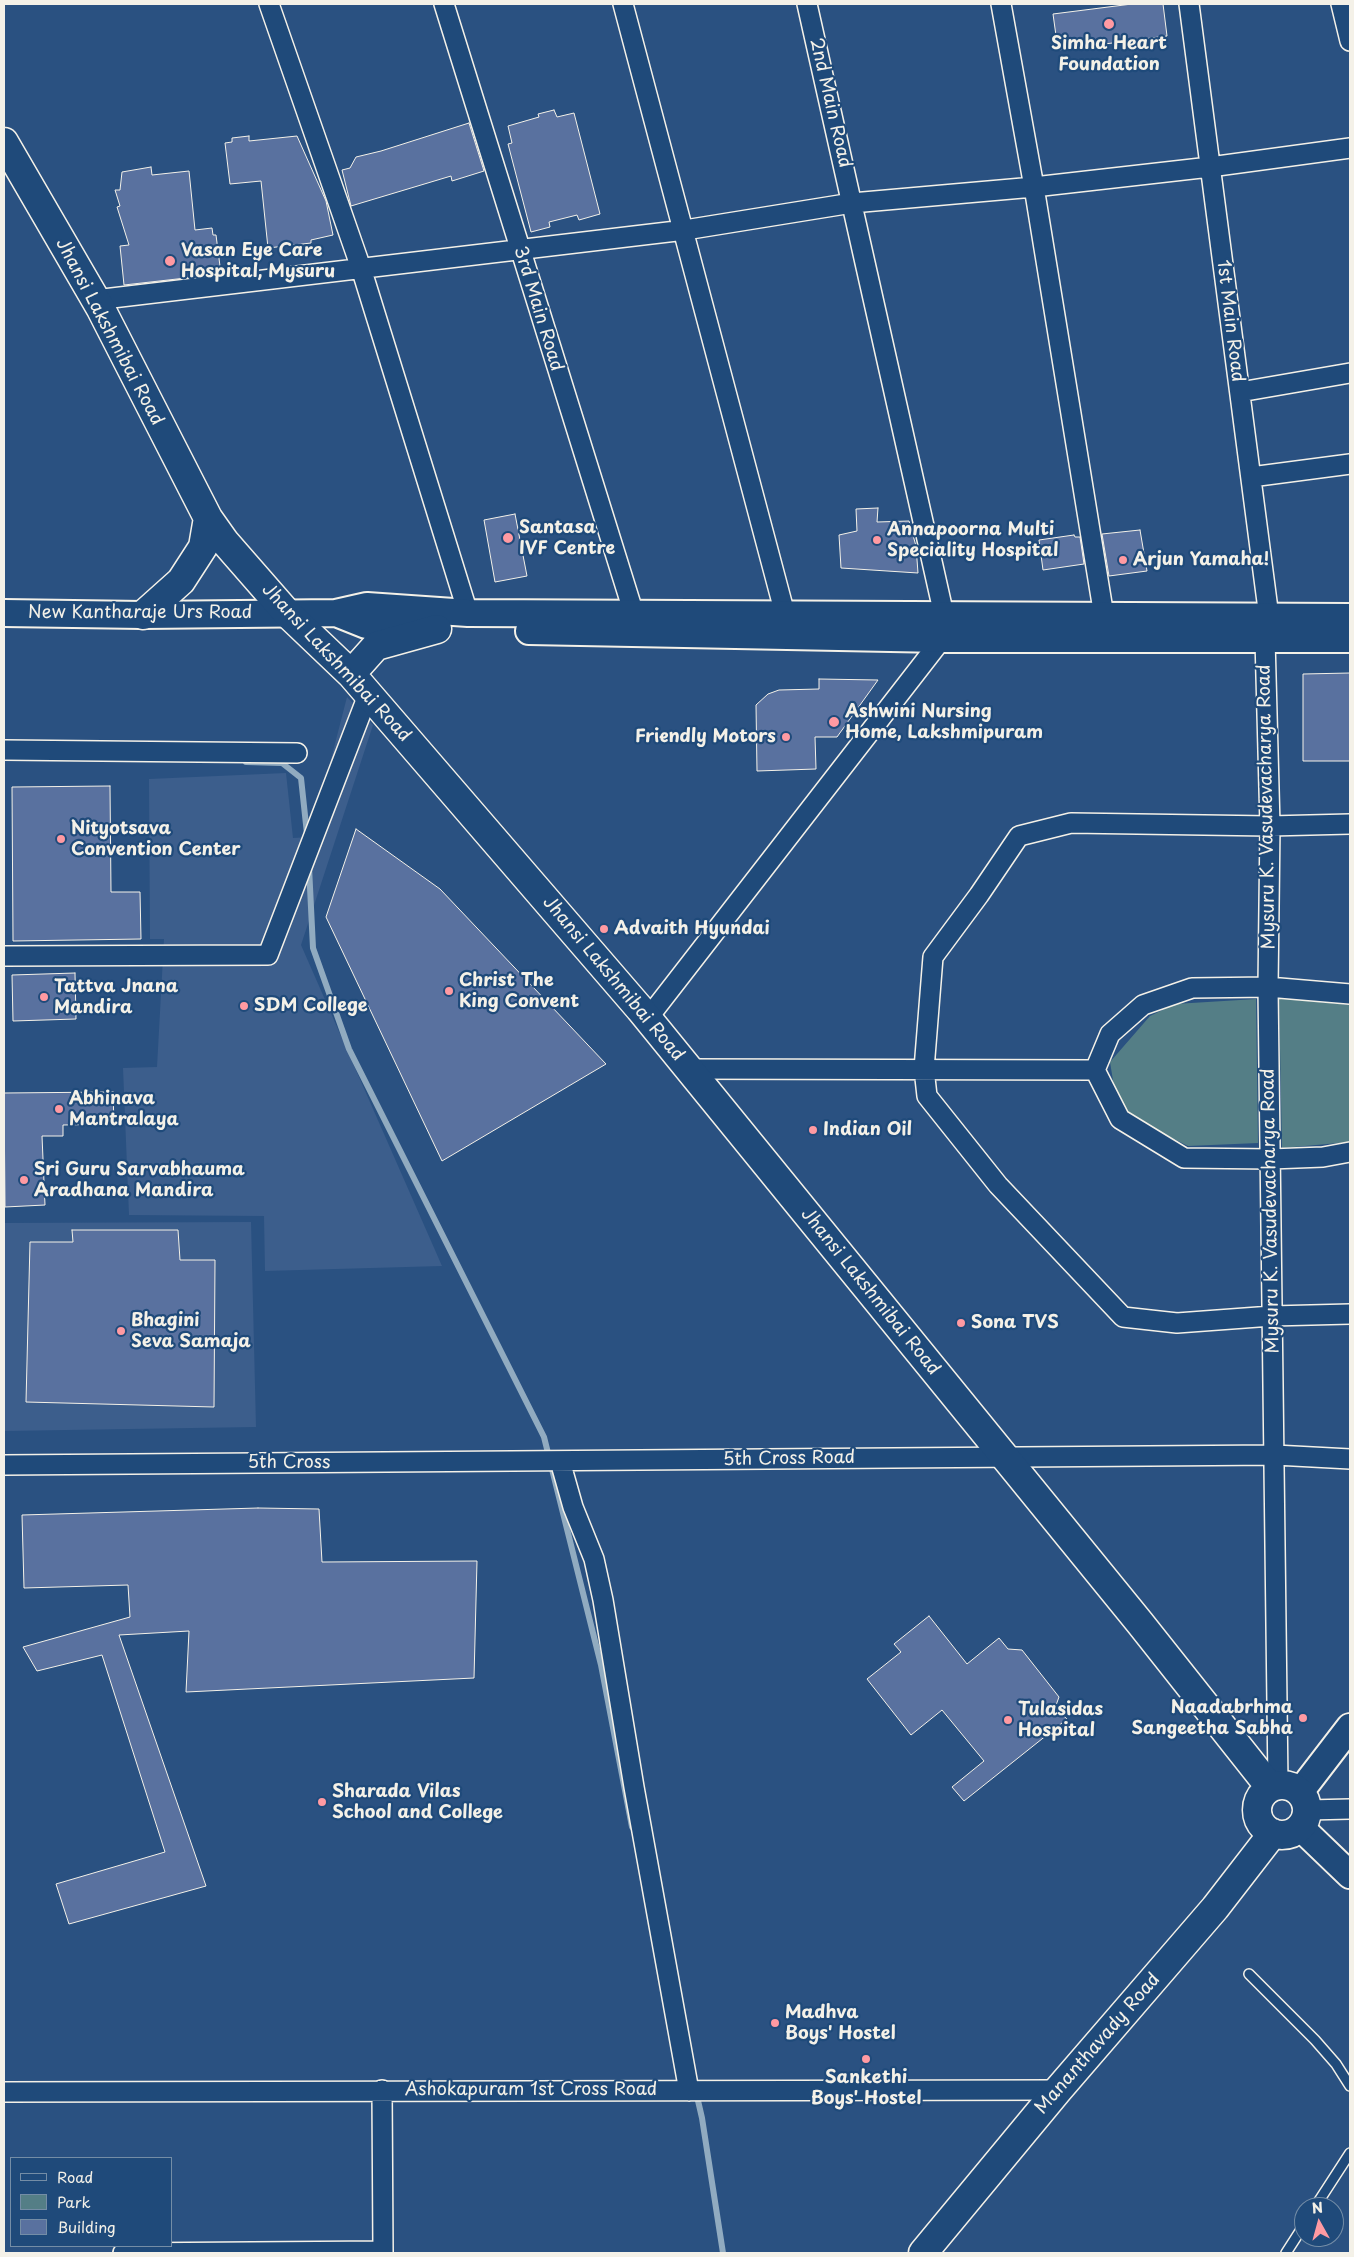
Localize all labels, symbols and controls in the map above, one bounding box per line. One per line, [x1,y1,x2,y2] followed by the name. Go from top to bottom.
[1102,17,1116,31] marker: Simha Heart Foundation
[1051,33,1167,76] place label: Simha Heart Foundation
[805,36,855,170] street label: 2nd Main Road
[51,235,167,429] street label: Jhansi Lakshmibai Road
[181,240,335,282] place label: Vasan Eye Care Hospital, Mysuru
[509,244,567,374] street label: 3rd Main Road
[163,254,177,268] marker: Vasan Eye Care Hospital, Mysuru
[1212,259,1248,383] street label: 1st Main Road
[519,517,615,560] place label: Santasa IVF Centre
[887,519,1058,562] place label: Annapoorna Multi Speciality Hospital
[501,531,515,545] marker: Santasa IVF Centre
[871,534,883,546] marker: Annapoorna Multi Speciality Hospital
[1133,549,1269,571] place label: Arjun Yamaha!
[1117,554,1129,566] marker: Arjun Yamaha!
[257,579,415,747] street label: Jhansi Lakshmibai Road
[28,602,252,624] street label: New Kantharaje Urs Road
[1254,664,1280,950] street label: Mysuru K. Vasudevacharya Road
[845,701,1043,744] place label: Ashwini Nursing Home, Lakshmipuram
[827,715,841,729] marker: Ashwini Nursing Home, Lakshmipuram
[635,726,776,748] place label: Friendly Motors
[780,731,792,743] marker: Friendly Motors
[71,818,241,861] place label: Nityotsava Convention Center
[55,833,67,845] marker: Nityotsava Convention Center
[538,892,688,1066] street label: Jhansi Lakshmibai Road
[614,918,770,940] place label: Advaith Hyundai
[598,923,610,935] marker: Advaith Hyundai
[459,970,579,1012] place label: Christ The King Convent
[54,976,178,1019] place label: Tattva Jnana Mandira
[443,985,455,997] marker: Christ The King Convent
[38,991,50,1003] marker: Tattva Jnana Mandira
[254,995,368,1017] place label: SDM College
[238,1000,250,1012] marker: SDM College
[1258,1068,1284,1354] street label: Mysuru K. Vasudevacharya Road
[69,1088,179,1130] place label: Abhinava Mantralaya
[53,1103,65,1115] marker: Abhinava Mantralaya
[823,1119,912,1141] place label: Indian Oil
[807,1124,819,1136] marker: Indian Oil
[34,1159,245,1202] place label: Sri Guru Sarvabhauma Aradhana Mandira
[18,1174,30,1186] marker: Sri Guru Sarvabhauma Aradhana Mandira
[796,1204,944,1380] street label: Jhansi Lakshmibai Road
[131,1310,251,1352] place label: Bhagini Seva Samaja
[971,1312,1059,1334] place label: Sona TVS
[955,1317,967,1329] marker: Sona TVS
[115,1325,127,1337] marker: Bhagini Seva Samaja
[723,1447,855,1471] street label: 5th Cross Road
[247,1452,331,1474] street label: 5th Cross
[1131,1697,1293,1740] place label: Naadabrhma Sangeetha Sabha
[1018,1699,1103,1742] place label: Tulasidas Hospital
[1297,1712,1309,1724] marker: Naadabrhma Sangeetha Sabha
[1002,1714,1014,1726] marker: Tulasidas Hospital
[332,1781,503,1824] place label: Sharada Vilas School and College
[316,1796,328,1808] marker: Sharada Vilas School and College
[1031,1969,1165,2119] street label: Mananthavady Road
[785,2002,896,2045] place label: Madhva Boys' Hostel
[769,2017,781,2029] marker: Madhva Boys' Hostel
[860,2053,872,2065] marker: Sankethi Boys' Hostel
[811,2067,921,2110] place label: Sankethi Boys' Hostel
[405,2079,657,2101] street label: Ashokapuram 1st Cross Road
[10,2157,172,2247] legend
[57,2165,93,2188] text: Road
[57,2190,91,2213] text: Park
[1294,2197,1344,2247] north arrow
[1310,2197,1324,2219] text: N
[57,2215,116,2238] text: Building

